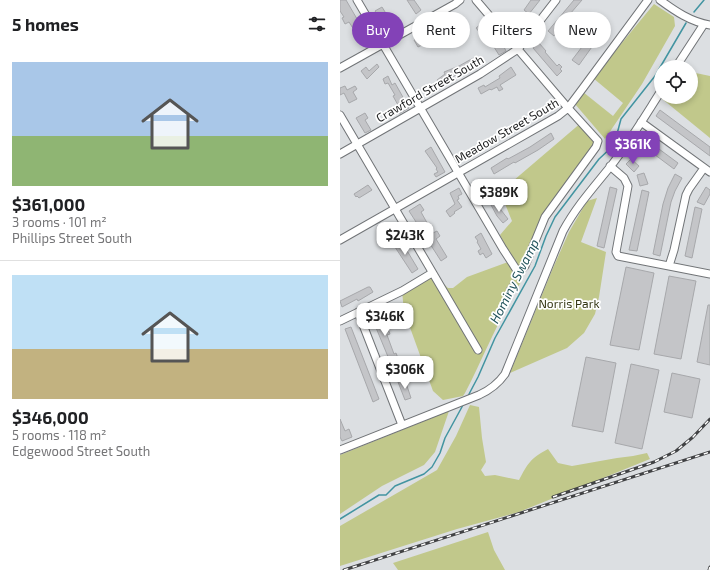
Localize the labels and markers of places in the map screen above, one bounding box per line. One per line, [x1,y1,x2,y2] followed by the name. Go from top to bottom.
[605,131,661,165] pin: $361K
[471,179,527,213] pin: $389K
[377,222,433,256] pin: $243K
[357,303,413,337] pin: $346K
[377,356,433,390] pin: $306K

